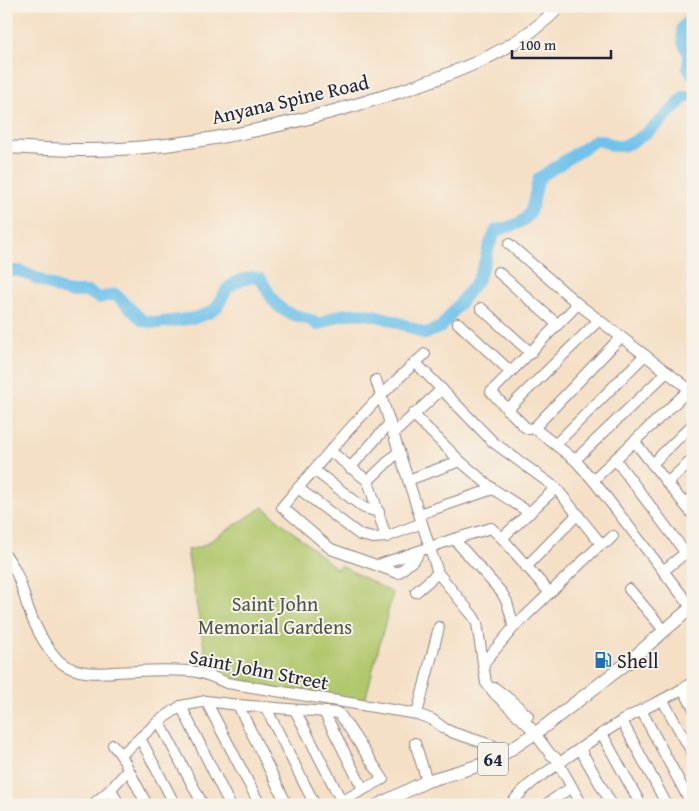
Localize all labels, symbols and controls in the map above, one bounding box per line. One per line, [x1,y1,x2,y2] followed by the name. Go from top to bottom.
[512,28,610,60] scale bar
[519,34,557,55] text: 100 m
[208,67,372,131] street label: Anyana Spine Road
[198,589,352,641] park label: Saint John Memorial Gardens
[187,641,331,697] street label: Saint John Street
[617,646,659,675] place label: Shell
[593,650,613,670] fuel station icon: Shell
[478,742,508,776] road number: 64

